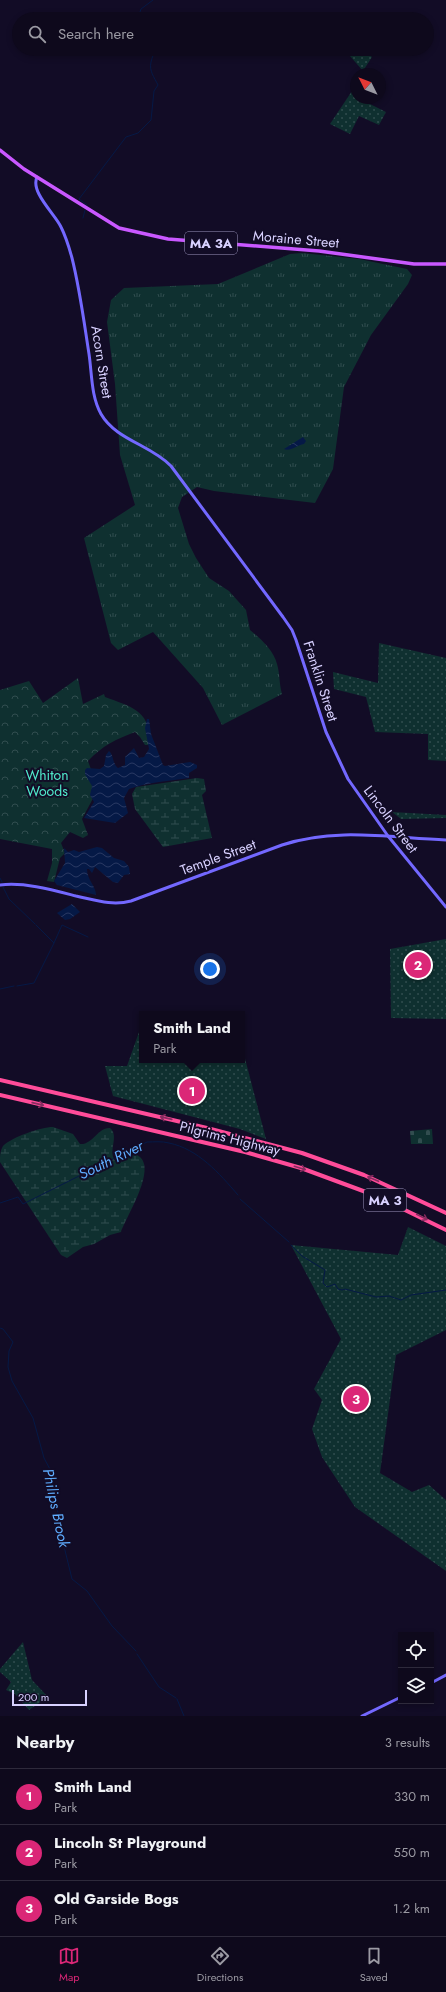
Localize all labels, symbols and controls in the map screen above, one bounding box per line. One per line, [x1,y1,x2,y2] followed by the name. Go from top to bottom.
[12,12,434,56] search box
[26,23,48,45] icon: search
[58,23,134,45] text: Search here
[350,68,386,104] north arrow
[252,225,341,253] street label: Moraine Street
[185,232,237,254] road number: MA 3A
[86,324,118,400] street label: Acorn Street
[299,638,344,724] street label: Franklin Street
[25,765,69,801] park label: Whiton Woods
[359,781,423,857] street label: Lincoln Street
[177,834,259,880] street label: Temple Street
[405,950,431,980] pin: 2
[200,959,220,979] your location
[139,1011,245,1063] popup
[153,1017,231,1039] text: Smith Land
[153,1039,176,1058] text: Park
[179,1076,205,1106] pin: 1
[31,1100,44,1108] one-way arrow
[160,1114,173,1122] one-way arrow
[178,1116,283,1160] street label: Pilgrims Highway
[75,1134,148,1185] water label: South River
[293,1165,306,1172] one-way arrow
[367,1175,379,1182] one-way arrow
[364,1189,406,1211] road number: MA 3
[415,1214,427,1222] one-way arrow
[343,1384,369,1414] pin: 3
[37,1466,75,1550] water label: Philips Brook
[398,1632,434,1704] map controls
[398,1632,434,1668] button: locate
[398,1668,434,1704] button: layers
[12,1688,87,1707] scale bar
[18,1689,49,1705] text: 200 m
[16,1730,74,1754] text: Nearby
[385,1733,430,1752] text: 3 results
[54,1776,132,1798] text: Smith Land
[26,1787,32,1806] text: 1
[394,1787,430,1806] text: 330 m
[54,1798,77,1817] text: Park
[54,1832,206,1854] text: Lincoln St Playground
[25,1843,33,1862] text: 2
[393,1843,430,1862] text: 550 m
[54,1854,77,1873] text: Park
[54,1888,179,1910] text: Old Garside Bogs
[25,1899,33,1918] text: 3
[393,1899,430,1918] text: 1.2 km
[54,1910,77,1929] text: Park
[58,1945,80,1985] tab: Map
[197,1945,243,1985] tab: Directions
[360,1945,388,1985] tab: Saved

